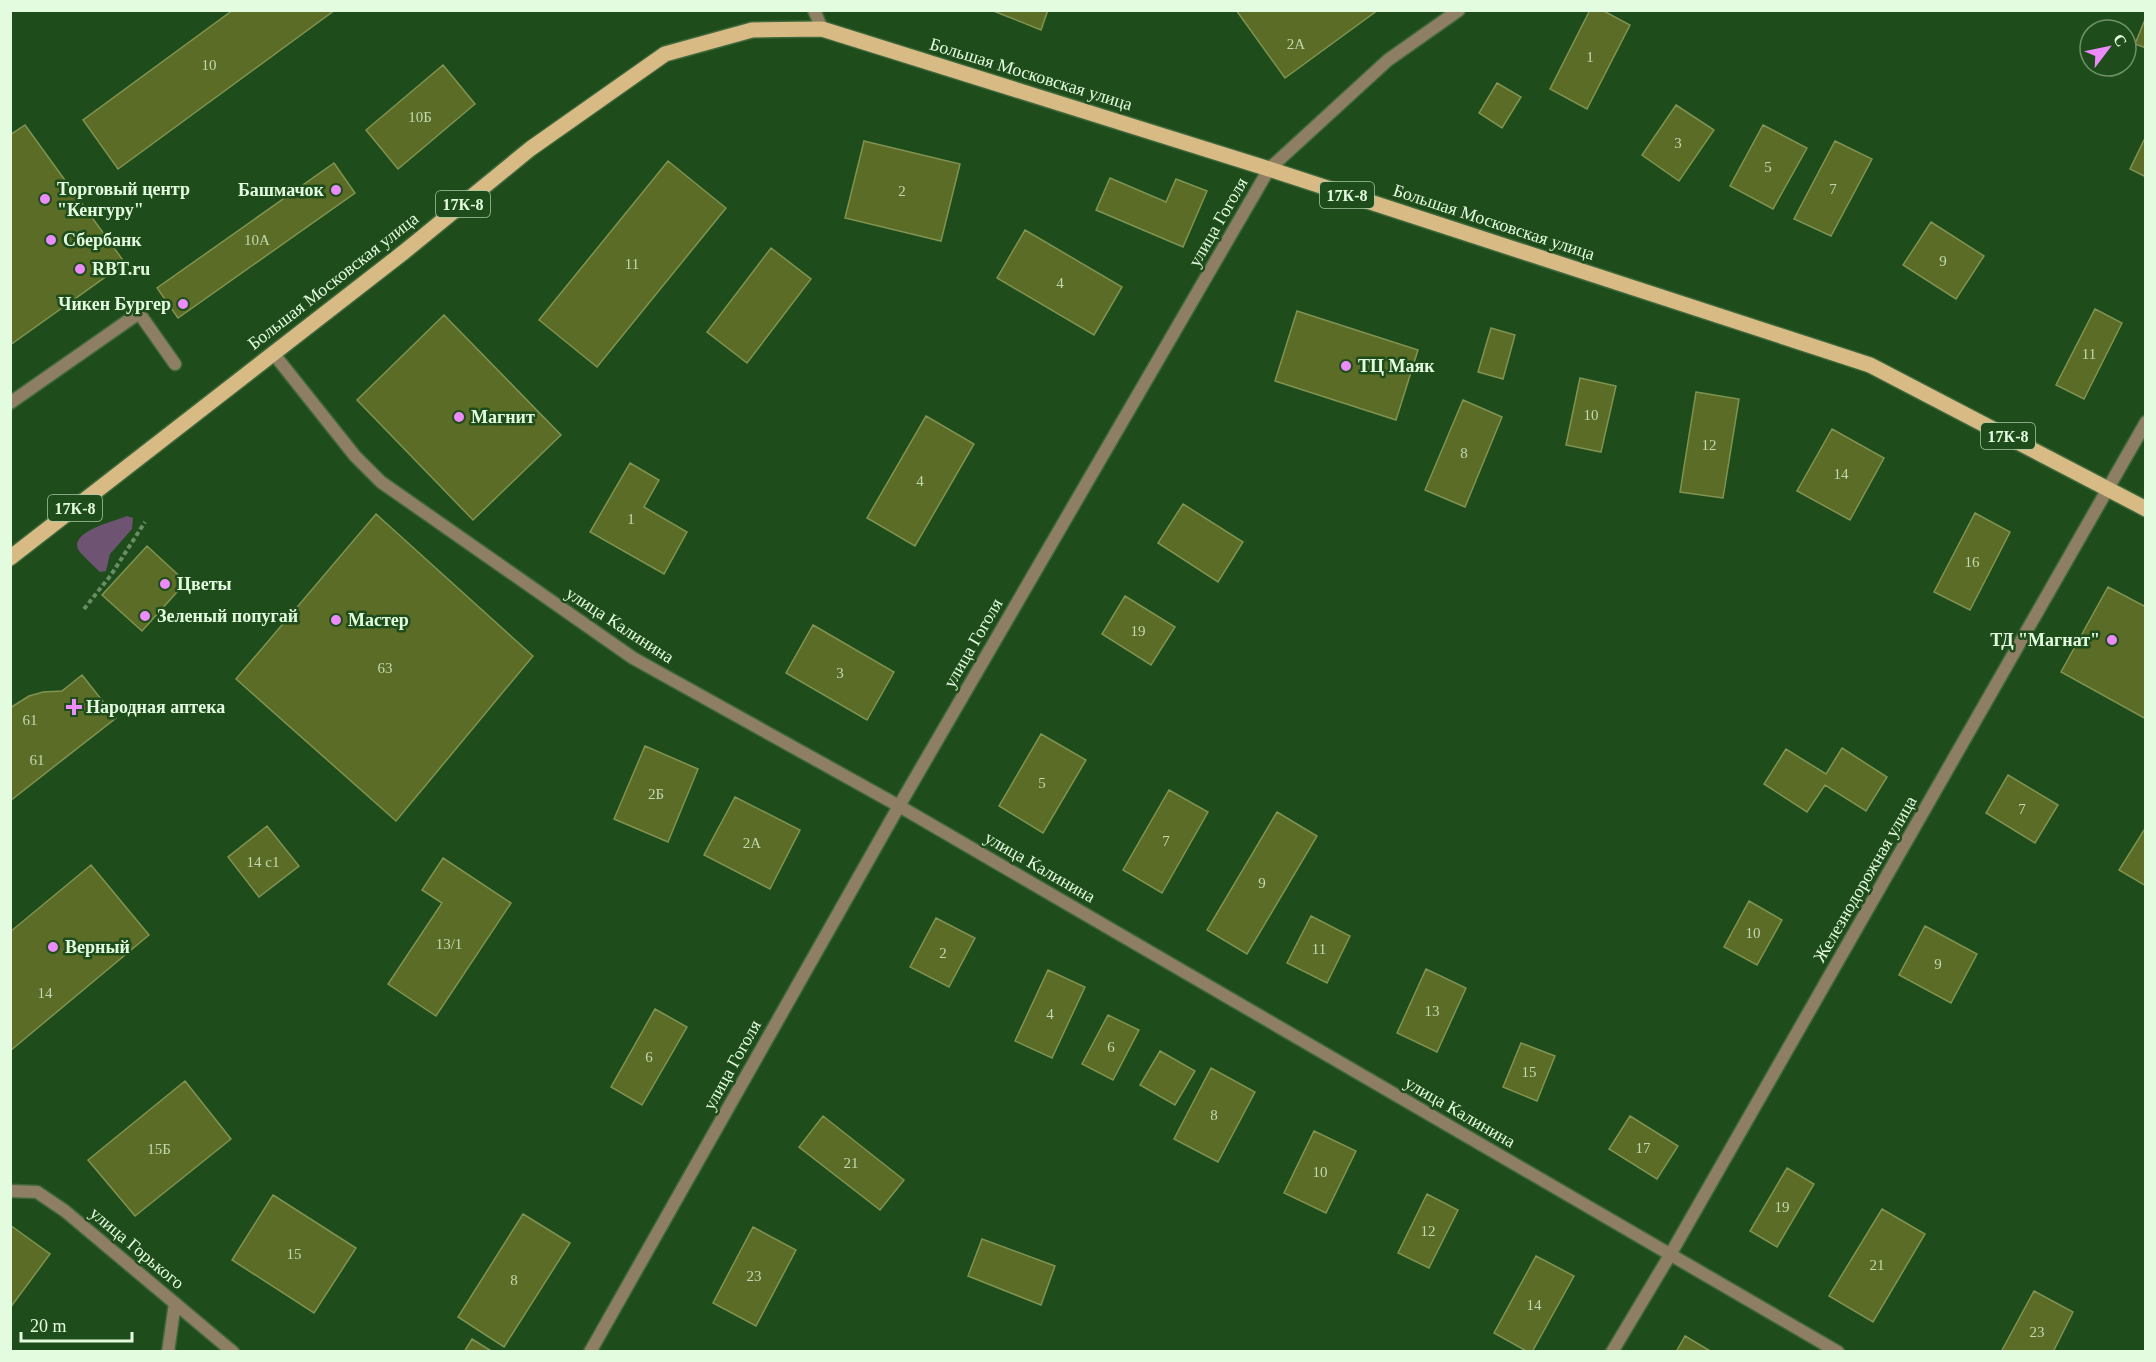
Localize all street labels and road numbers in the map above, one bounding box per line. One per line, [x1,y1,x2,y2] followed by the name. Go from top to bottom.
[927,34,1135,114] street label: Большая Московская улица
[1184,174,1252,270] street label: улица Гоголя
[1391,180,1597,264] street label: Большая Московская улица
[1320,182,1374,208] road number: 17К-8
[436,191,490,217] road number: 17К-8
[244,208,422,354] street label: Большая Московская улица
[1981,423,2035,449] road number: 17К-8
[48,495,102,521] road number: 17К-8
[562,583,678,667] street label: улица Калинина
[939,595,1007,691] street label: улица Гоголя
[1809,792,1921,966] street label: Железнодорожная улица
[981,827,1099,907] street label: улица Калинина
[699,1017,765,1113] street label: улица Гоголя
[1401,1072,1519,1152] street label: улица Калинина
[86,1203,188,1293] street label: улица Горького

